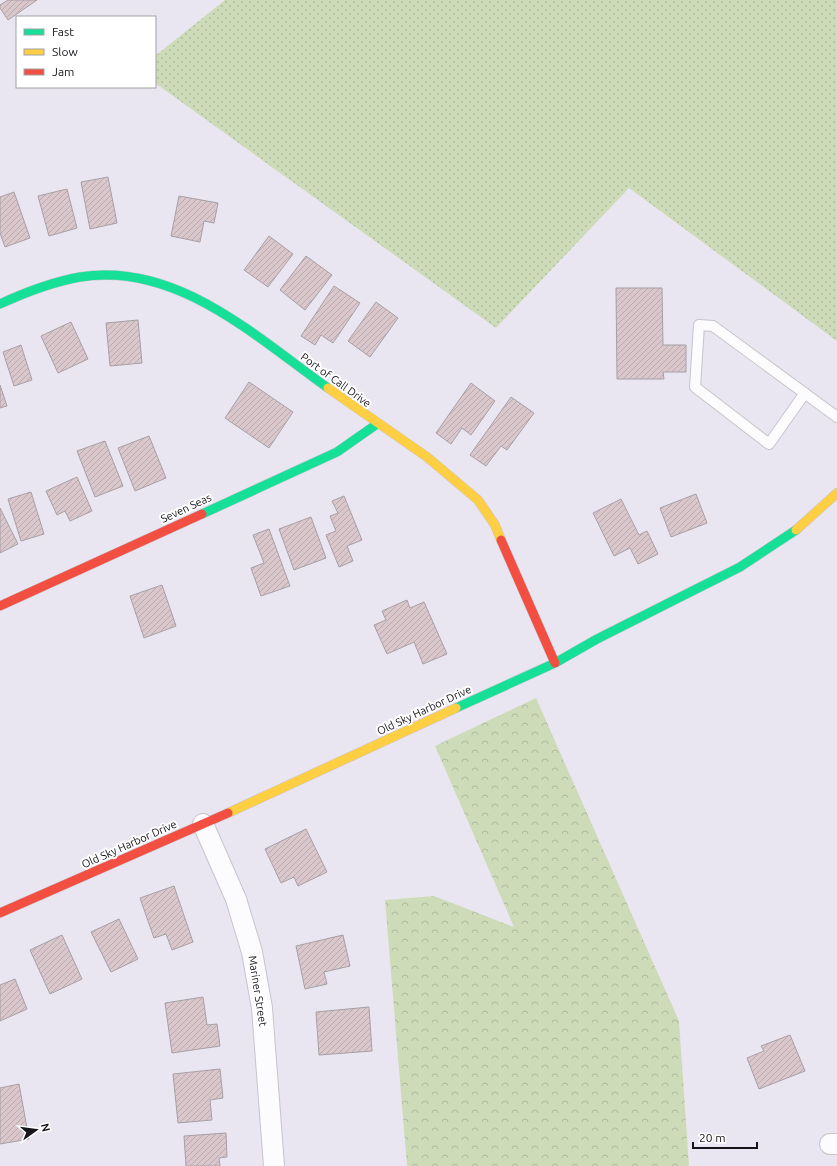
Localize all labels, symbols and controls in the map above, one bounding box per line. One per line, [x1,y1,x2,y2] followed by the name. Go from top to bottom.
[16,16,156,88] legend
[52,25,74,38] text: Fast
[52,45,78,58] text: Slow
[52,65,74,78] text: Jam
[299,351,373,409] street label: Port of Call Drive
[159,491,213,525] street label: Seven Seas
[375,683,473,737] street label: Old Sky Harbor Drive
[80,818,178,870] street label: Old Sky Harbor Drive
[246,955,270,1028] street label: Mariner Street
[16,1110,56,1150] north arrow
[39,1122,53,1133] text: N
[693,1124,757,1150] scale bar
[699,1131,726,1144] text: 20 m

